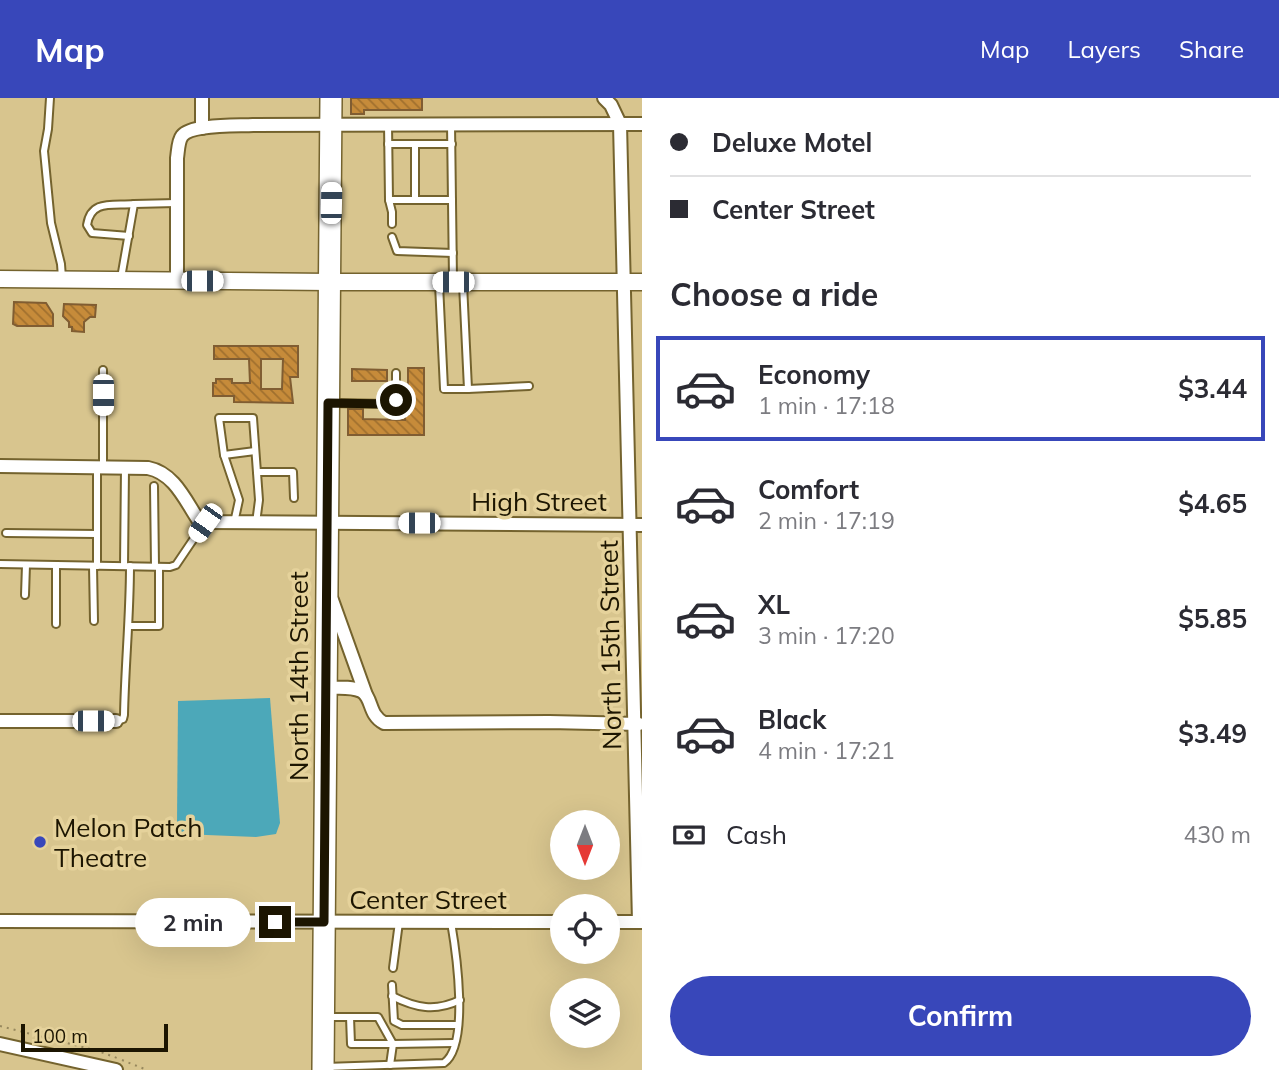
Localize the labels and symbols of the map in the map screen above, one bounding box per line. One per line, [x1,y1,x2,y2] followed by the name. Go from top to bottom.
[321,182,342,224] car
[182,271,224,292] car
[433,272,475,293] car
[93,374,114,416] car
[380,384,412,416] route start
[471,485,607,518] street label: High Street
[185,500,226,546] car
[399,513,441,534] car
[592,540,628,750] street label: North 15th Street
[282,571,315,781] street label: North 14th Street
[73,711,115,732] car
[550,810,620,880] north arrow
[54,811,203,874] place label: Melon Patch Theatre
[32,834,48,850] marker: Melon Patch Theatre
[349,883,507,916] street label: Center Street
[135,898,250,946] callout: 2 min
[259,906,291,938] route end
[21,1021,168,1053] scale bar

